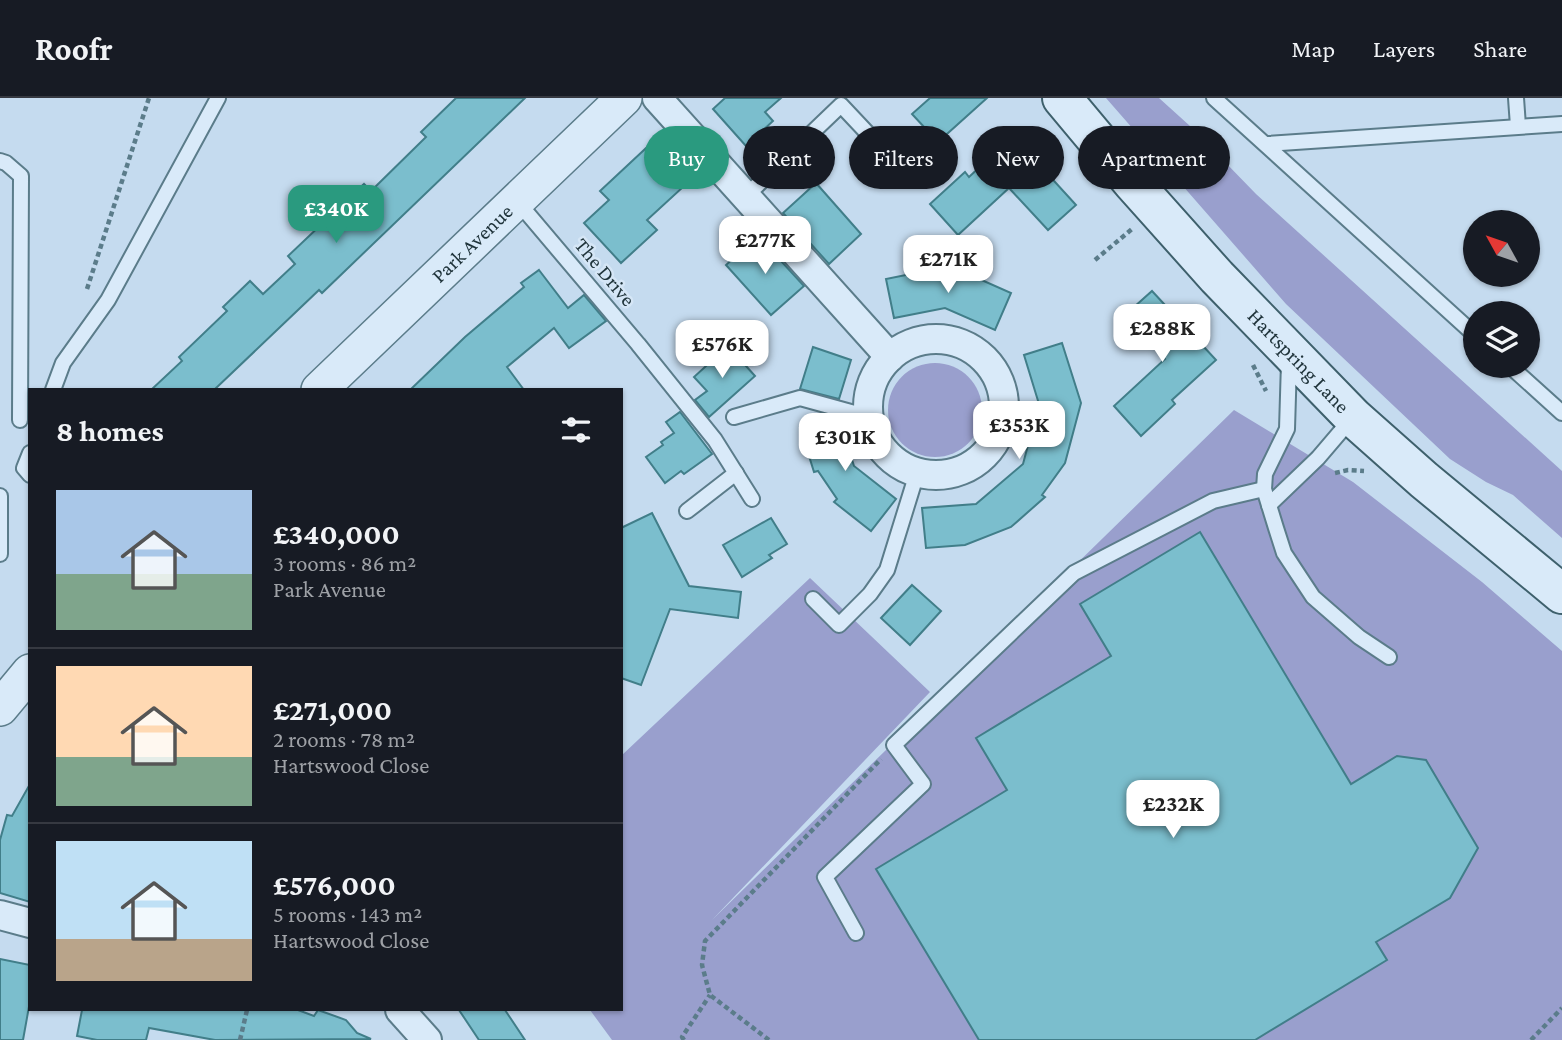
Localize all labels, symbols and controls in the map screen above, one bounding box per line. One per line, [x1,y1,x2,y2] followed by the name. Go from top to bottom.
[35,30,113,67] text: Roofr
[1291,35,1335,62] text: Map
[1373,35,1435,62] text: Layers
[1473,35,1527,62] text: Share
[644,126,729,189] chip: Buy
[743,126,835,189] chip: Rent
[849,126,958,189] chip: Filters
[972,126,1064,189] chip: New
[1078,126,1230,189] chip: Apartment
[287,186,385,245] pin: £340K
[304,195,368,221] text: £340K
[427,199,518,288] street label: Park Avenue
[1463,210,1540,287] north arrow
[1463,210,1540,378] map controls
[716,216,814,276] pin: £277K
[735,226,795,252] text: £277K
[570,233,640,311] street label: The Drive
[899,236,997,295] pin: £271K
[919,245,977,271] text: £271K
[1463,301,1540,378] button: layers
[1113,304,1211,364] pin: £288K
[1243,304,1355,418] street label: Hartspring Lane
[1129,314,1195,340] text: £288K
[673,320,771,380] pin: £576K
[692,330,752,356] text: £576K
[970,402,1068,461] pin: £353K
[557,411,595,449] icon: filters
[989,411,1049,437] text: £353K
[56,414,164,447] text: 8 homes
[796,414,894,473] pin: £301K
[815,423,875,449] text: £301K
[273,517,400,550] text: £340,000
[112,518,196,602] icon: home
[273,550,416,576] text: 3 rooms · 86 m²
[273,576,386,602] text: Park Avenue
[273,693,392,726] text: £271,000
[112,694,196,778] icon: home
[273,726,415,752] text: 2 rooms · 78 m²
[273,752,429,778] text: Hartswood Close
[1124,780,1222,840] pin: £232K
[1142,790,1204,816] text: £232K
[273,868,396,901] text: £576,000
[112,869,196,953] icon: home
[273,901,422,927] text: 5 rooms · 143 m²
[273,927,429,953] text: Hartswood Close

